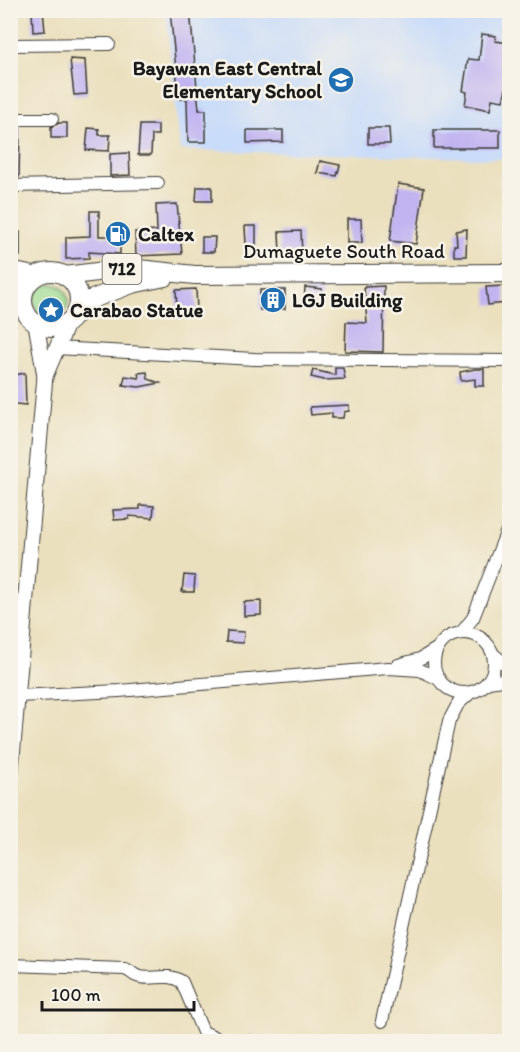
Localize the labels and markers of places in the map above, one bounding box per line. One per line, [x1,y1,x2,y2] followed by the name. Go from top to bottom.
[133,56,322,104] place label: Bayawan East Central Elementary School
[326,65,356,95] school or university icon: Bayawan East Central Elementary School
[103,219,133,249] fuel station icon: Caltex
[138,222,195,246] place label: Caltex
[258,285,288,315] building icon: LGJ Building
[292,288,403,313] place label: LGJ Building
[36,295,66,325] place icon: Carabao Statue
[70,298,204,322] place label: Carabao Statue

